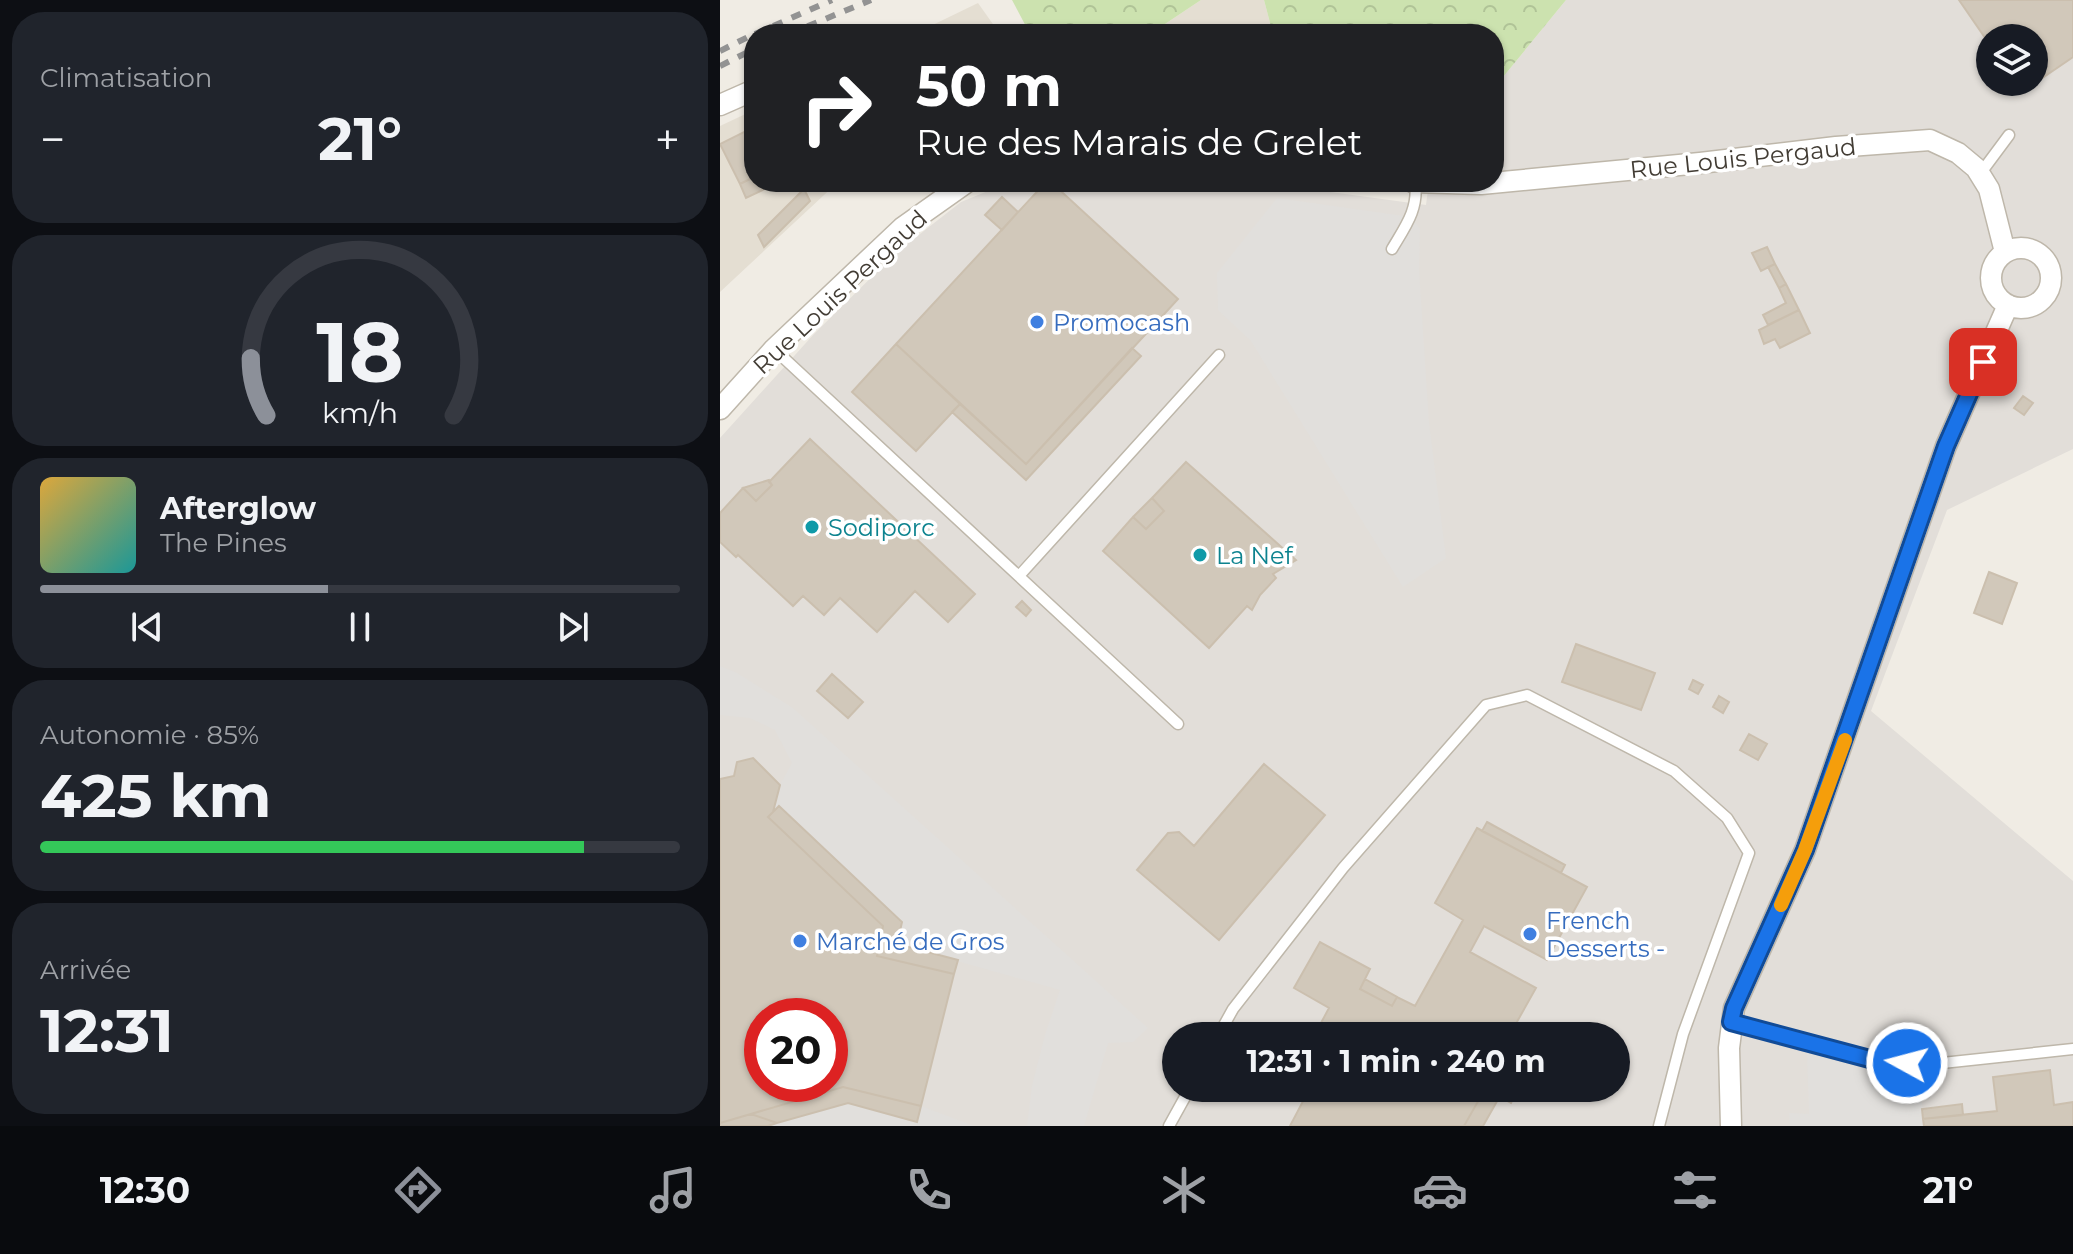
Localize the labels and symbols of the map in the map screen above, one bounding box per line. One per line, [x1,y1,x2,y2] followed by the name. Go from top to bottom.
[1628,132,1858,184] street label: Rue Louis Pergaud
[747,204,933,380] street label: Rue Louis Pergaud
[1053,308,1190,337] place label: Promocash
[1028,313,1046,331] marker: Promocash
[1949,328,2017,396] pin
[828,513,935,542] place label: Sodiporc
[803,518,821,536] marker: Sodiporc
[1216,541,1294,570] place label: La Nef
[1191,546,1209,564] marker: La Nef
[1546,906,1665,963] place label: French Desserts -
[1521,925,1539,943] marker: French Desserts -
[816,927,1004,956] place label: Marché de Gros
[791,932,809,950] marker: Marché de Gros
[744,998,848,1102] speed limit sign: 20
[1865,1021,1949,1105] position arrow

